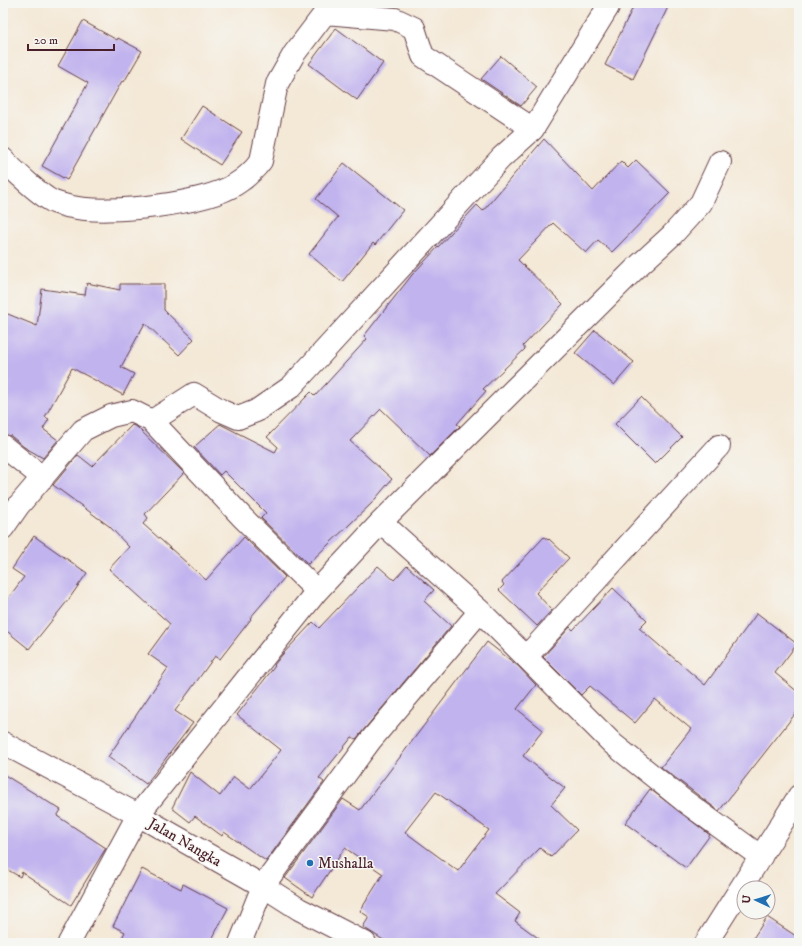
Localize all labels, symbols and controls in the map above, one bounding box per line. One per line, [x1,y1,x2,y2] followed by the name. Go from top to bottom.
[28,26,114,52] scale bar
[34,33,58,48] text: 20 m
[143,813,225,871] street label: Jalan Nangka
[318,854,374,873] place label: Mushalla
[305,858,315,868] marker: Mushalla
[736,880,776,920] north arrow
[740,894,754,904] text: U

